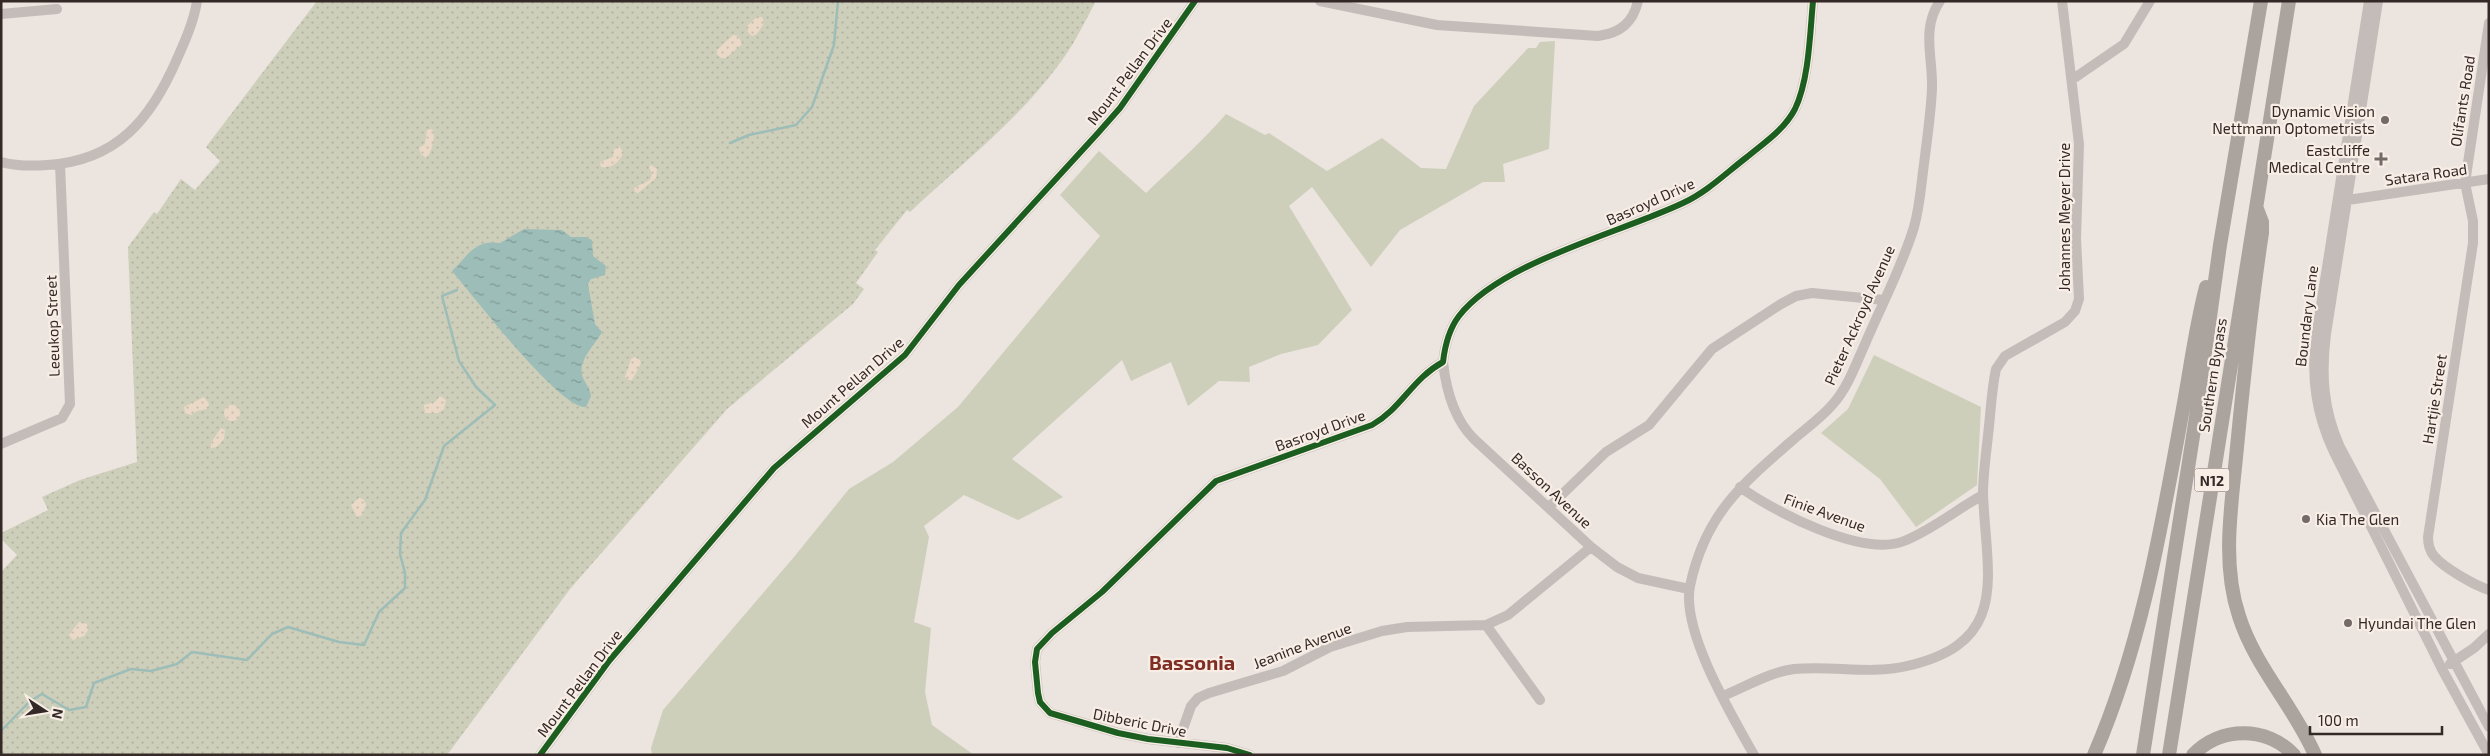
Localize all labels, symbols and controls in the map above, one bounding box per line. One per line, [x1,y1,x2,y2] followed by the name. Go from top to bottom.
[1083,14,1175,128] street label: Mount Pellan Drive
[2446,54,2478,148] street label: Olifants Road
[2212,102,2375,137] place label: Dynamic Vision Nettmann Optometrists
[2379,114,2391,126] marker: Dynamic Vision Nettmann Optometrists
[2269,141,2370,176] place label: Eastcliffe Medical Centre
[2055,143,2073,291] street label: Johannes Meyer Drive
[2374,152,2388,166] marker: Eastcliffe Medical Centre
[2384,159,2468,189] street label: Satara Road
[1603,173,1697,229] street label: Basroyd Drive
[1820,242,1898,388] street label: Pieter Ackroyd Avenue
[2291,264,2321,368] street label: Boundary Lane
[41,274,63,377] street label: Leeukop Street
[2194,317,2230,433] street label: Southern Bypass
[797,333,907,431] street label: Mount Pellan Drive
[2418,353,2451,445] street label: Hartjie Street
[1272,405,1368,455] street label: Basroyd Drive
[1508,448,1596,532] street label: Basson Avenue
[2194,468,2230,492] road number: N12
[1782,489,1868,535] street label: Finie Avenue
[2316,510,2399,528] place label: Kia The Glen
[2300,513,2312,525] marker: Kia The Glen
[2358,614,2476,632] place label: Hyundai The Glen
[2342,617,2354,629] marker: Hyundai The Glen
[1250,618,1354,672] street label: Jeanine Avenue
[533,626,625,740] street label: Mount Pellan Drive
[1149,650,1235,674] district label: Bassonia
[20,686,70,736] north arrow
[1092,704,1188,740] street label: Dibberic Drive
[2310,704,2442,736] scale bar
[49,707,68,721] text: N
[2318,711,2359,729] text: 100 m

